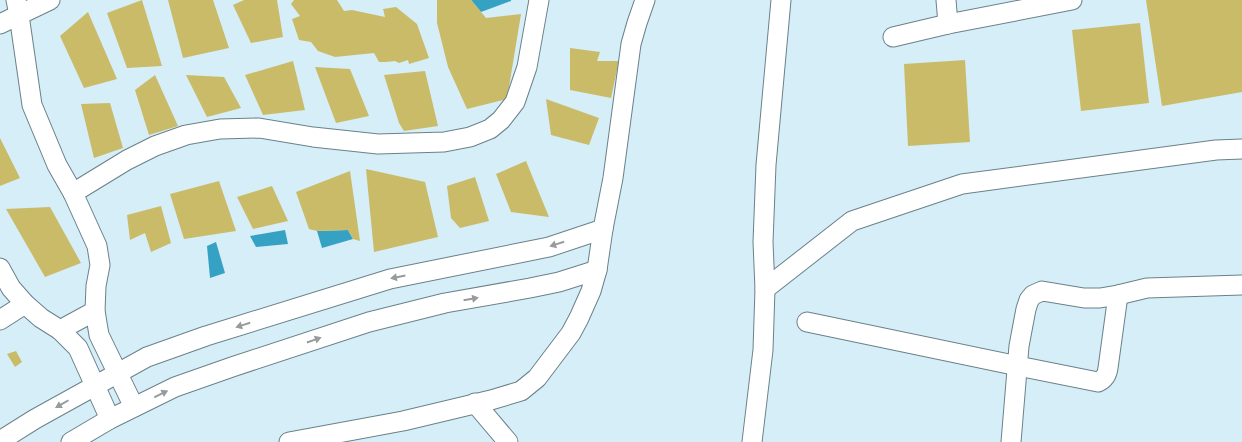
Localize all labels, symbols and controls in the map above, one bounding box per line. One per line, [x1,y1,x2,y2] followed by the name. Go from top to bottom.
[549,241,564,249] one-way arrow
[390,274,406,282] one-way arrow
[463,294,479,302] one-way arrow
[235,322,250,329] one-way arrow
[306,336,321,343] one-way arrow
[154,390,168,398] one-way arrow
[56,399,69,408] one-way arrow

